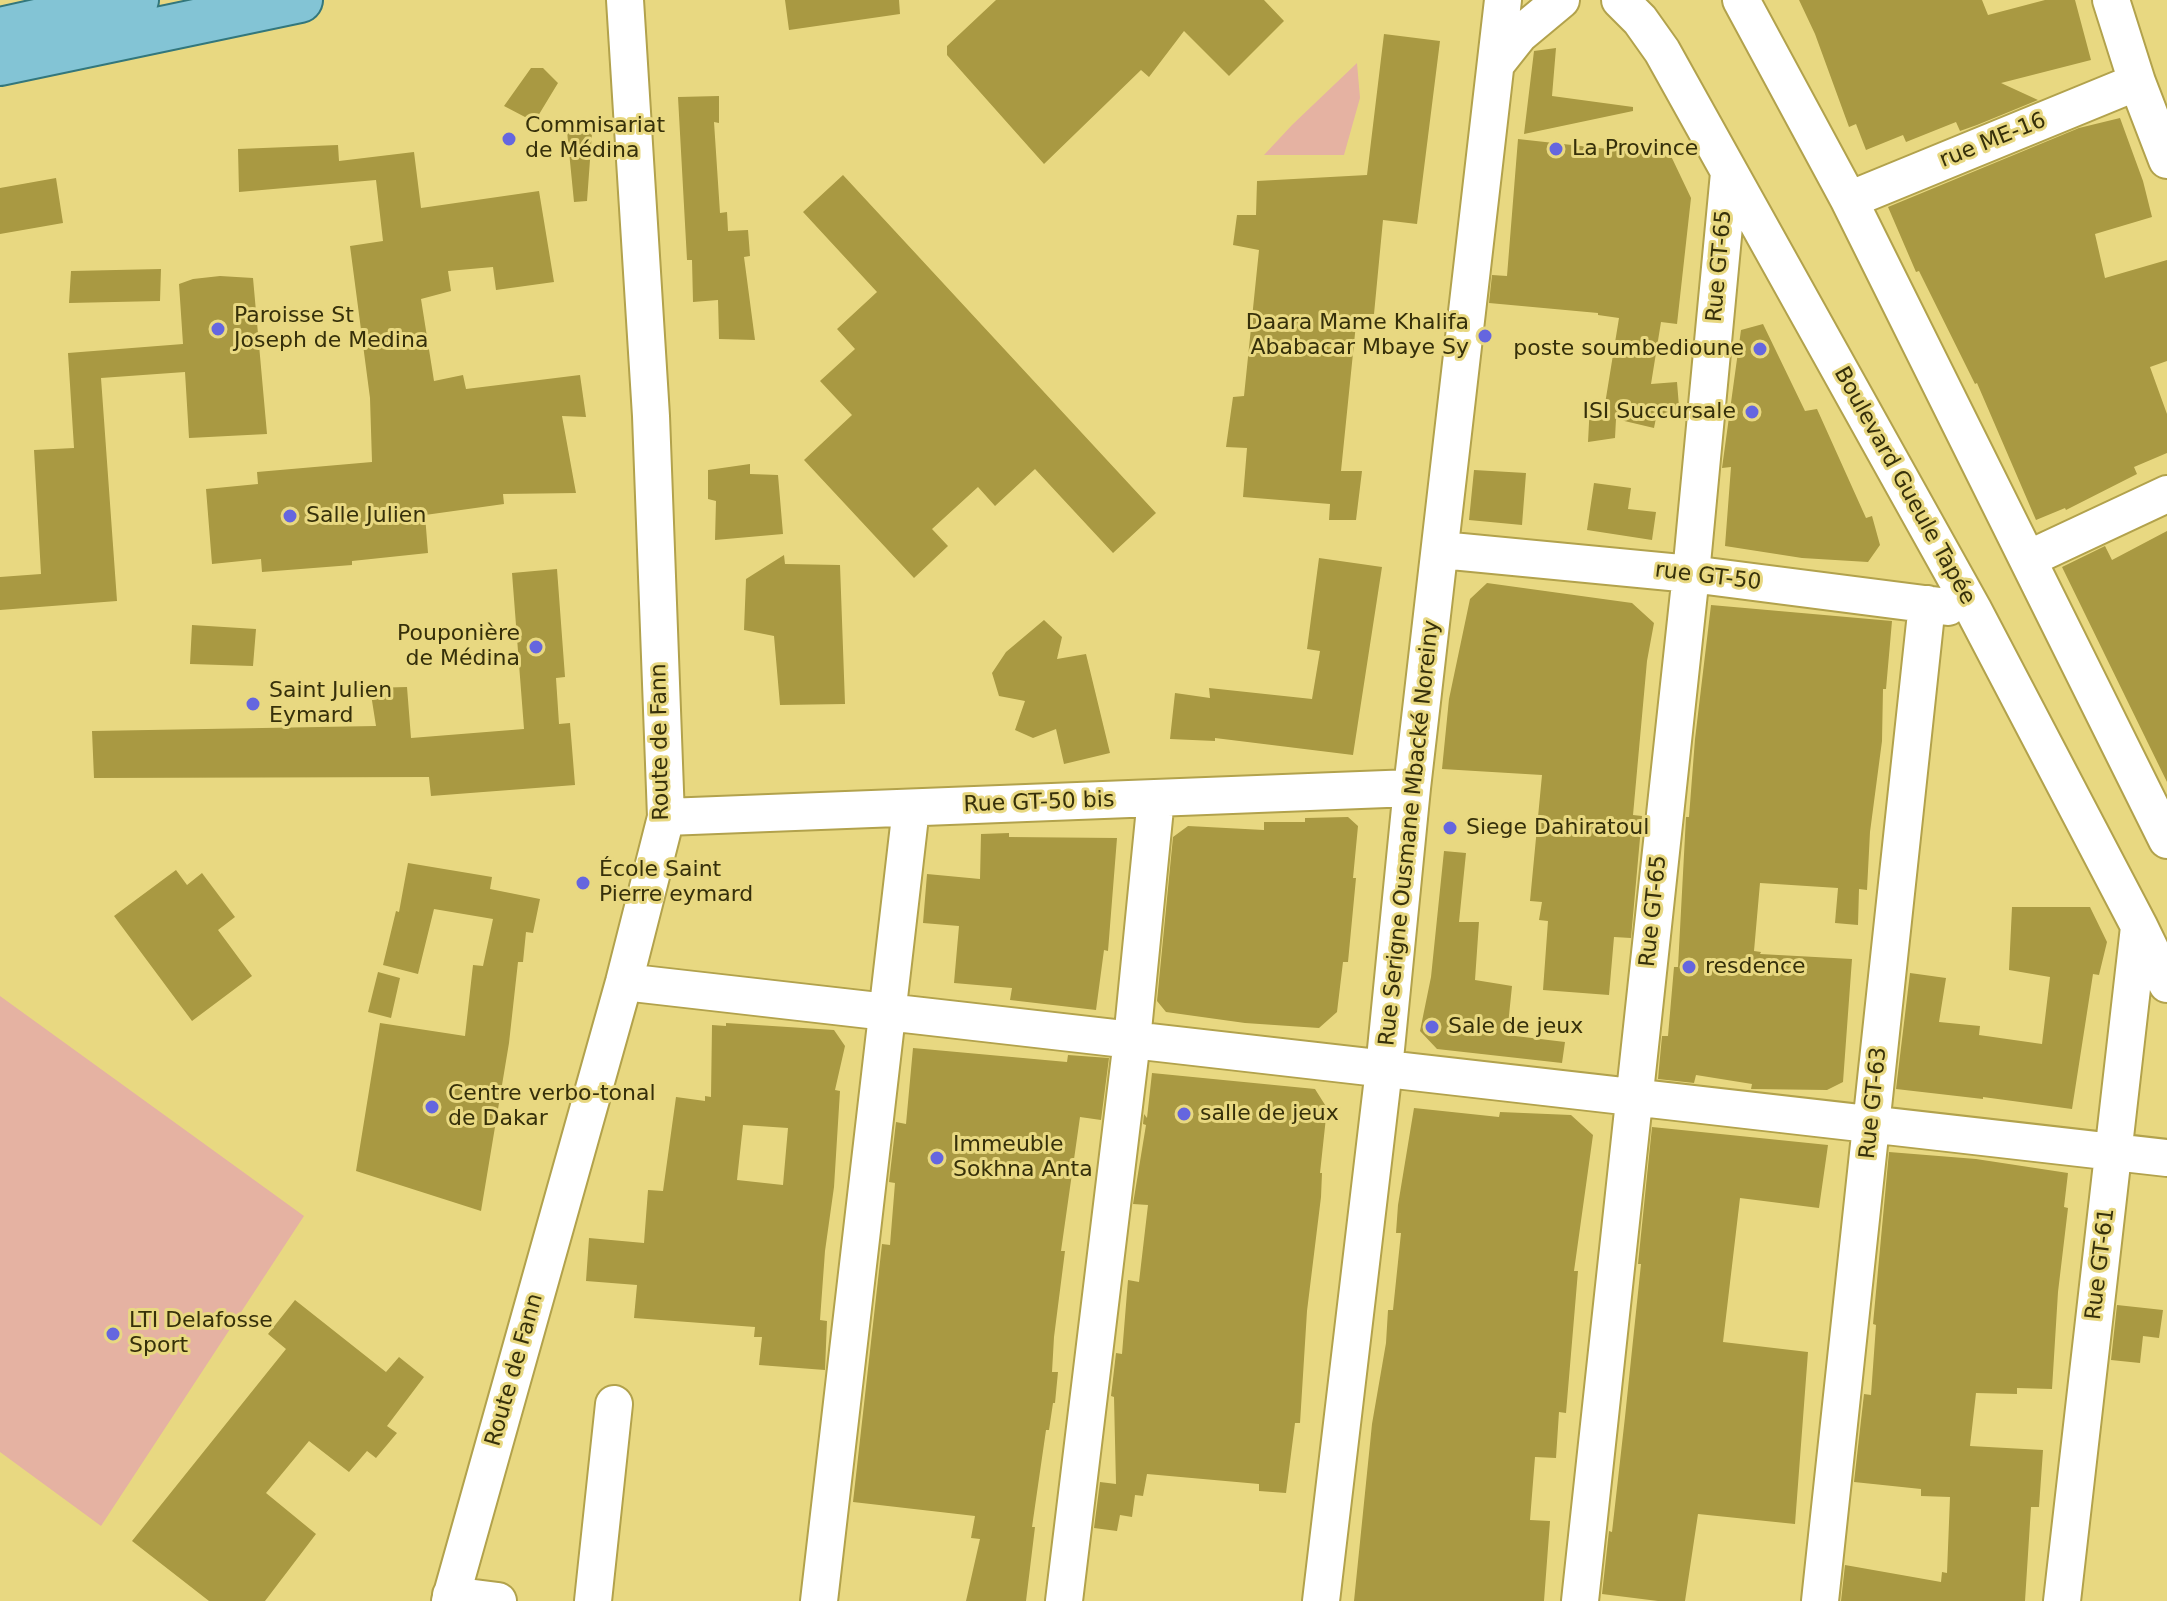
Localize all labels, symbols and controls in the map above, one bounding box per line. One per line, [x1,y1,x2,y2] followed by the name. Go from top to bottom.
[1936,108,2050,174] street label: rue ME-16
[525,113,665,164] place label: Commisariat de Médina
[500,130,518,148] marker: Commisariat de Médina
[1572,136,1698,162] place label: La Province
[1547,140,1565,158] marker: La Province
[1702,209,1738,323] street label: Rue GT-65
[234,303,428,354] place label: Paroisse St Joseph de Medina
[1246,310,1469,362] place label: Daara Mame Khalifa Ababacar Mbaye Sy
[209,320,227,338] marker: Paroisse St Joseph de Medina
[1476,327,1494,345] marker: Daara Mame Khalifa Ababacar Mbaye Sy
[1513,336,1744,362] place label: poste soumbedioune
[1751,340,1769,358] marker: poste soumbedioune
[1828,363,1980,609] street label: Boulevard Gueule Tapée
[1582,399,1736,425] place label: ISI Succursale
[1743,403,1761,421] marker: ISI Succursale
[306,503,426,529] place label: Salle Julien
[281,507,299,525] marker: Salle Julien
[1653,557,1763,597] street label: rue GT-50
[1374,619,1446,1047] street label: Rue Serigne Ousmane Mbacké Noreiny
[397,621,520,672] place label: Pouponière de Médina
[527,638,545,656] marker: Pouponière de Médina
[646,663,676,821] street label: Route de Fann
[269,678,392,730] place label: Saint Julien Eymard
[244,695,262,713] marker: Saint Julien Eymard
[963,787,1115,819] street label: Rue GT-50 bis
[1466,815,1649,841] place label: Siege Dahiratoul
[1441,819,1459,837] marker: Siege Dahiratoul
[1635,854,1673,968] street label: Rue GT-65
[599,857,753,908] place label: École Saint Pierre eymard
[574,874,592,892] marker: École Saint Pierre eymard
[1705,954,1806,980] place label: resdence
[1680,958,1698,976] marker: resdence
[1448,1014,1583,1040] place label: Sale de jeux
[1423,1018,1441,1036] marker: Sale de jeux
[1855,1046,1893,1160] street label: Rue GT-63
[448,1081,656,1132] place label: Centre verbo-tonal de Dakar
[423,1098,441,1116] marker: Centre verbo-tonal de Dakar
[1200,1101,1339,1127] place label: salle de jeux
[1175,1105,1193,1123] marker: salle de jeux
[953,1132,1093,1184] place label: Immeuble Sokhna Anta
[928,1149,946,1167] marker: Immeuble Sokhna Anta
[2081,1207,2121,1321] street label: Rue GT-61
[481,1291,549,1449] street label: Route de Fann
[129,1308,273,1360] place label: LTI Delafosse Sport
[104,1325,122,1343] marker: LTI Delafosse Sport

